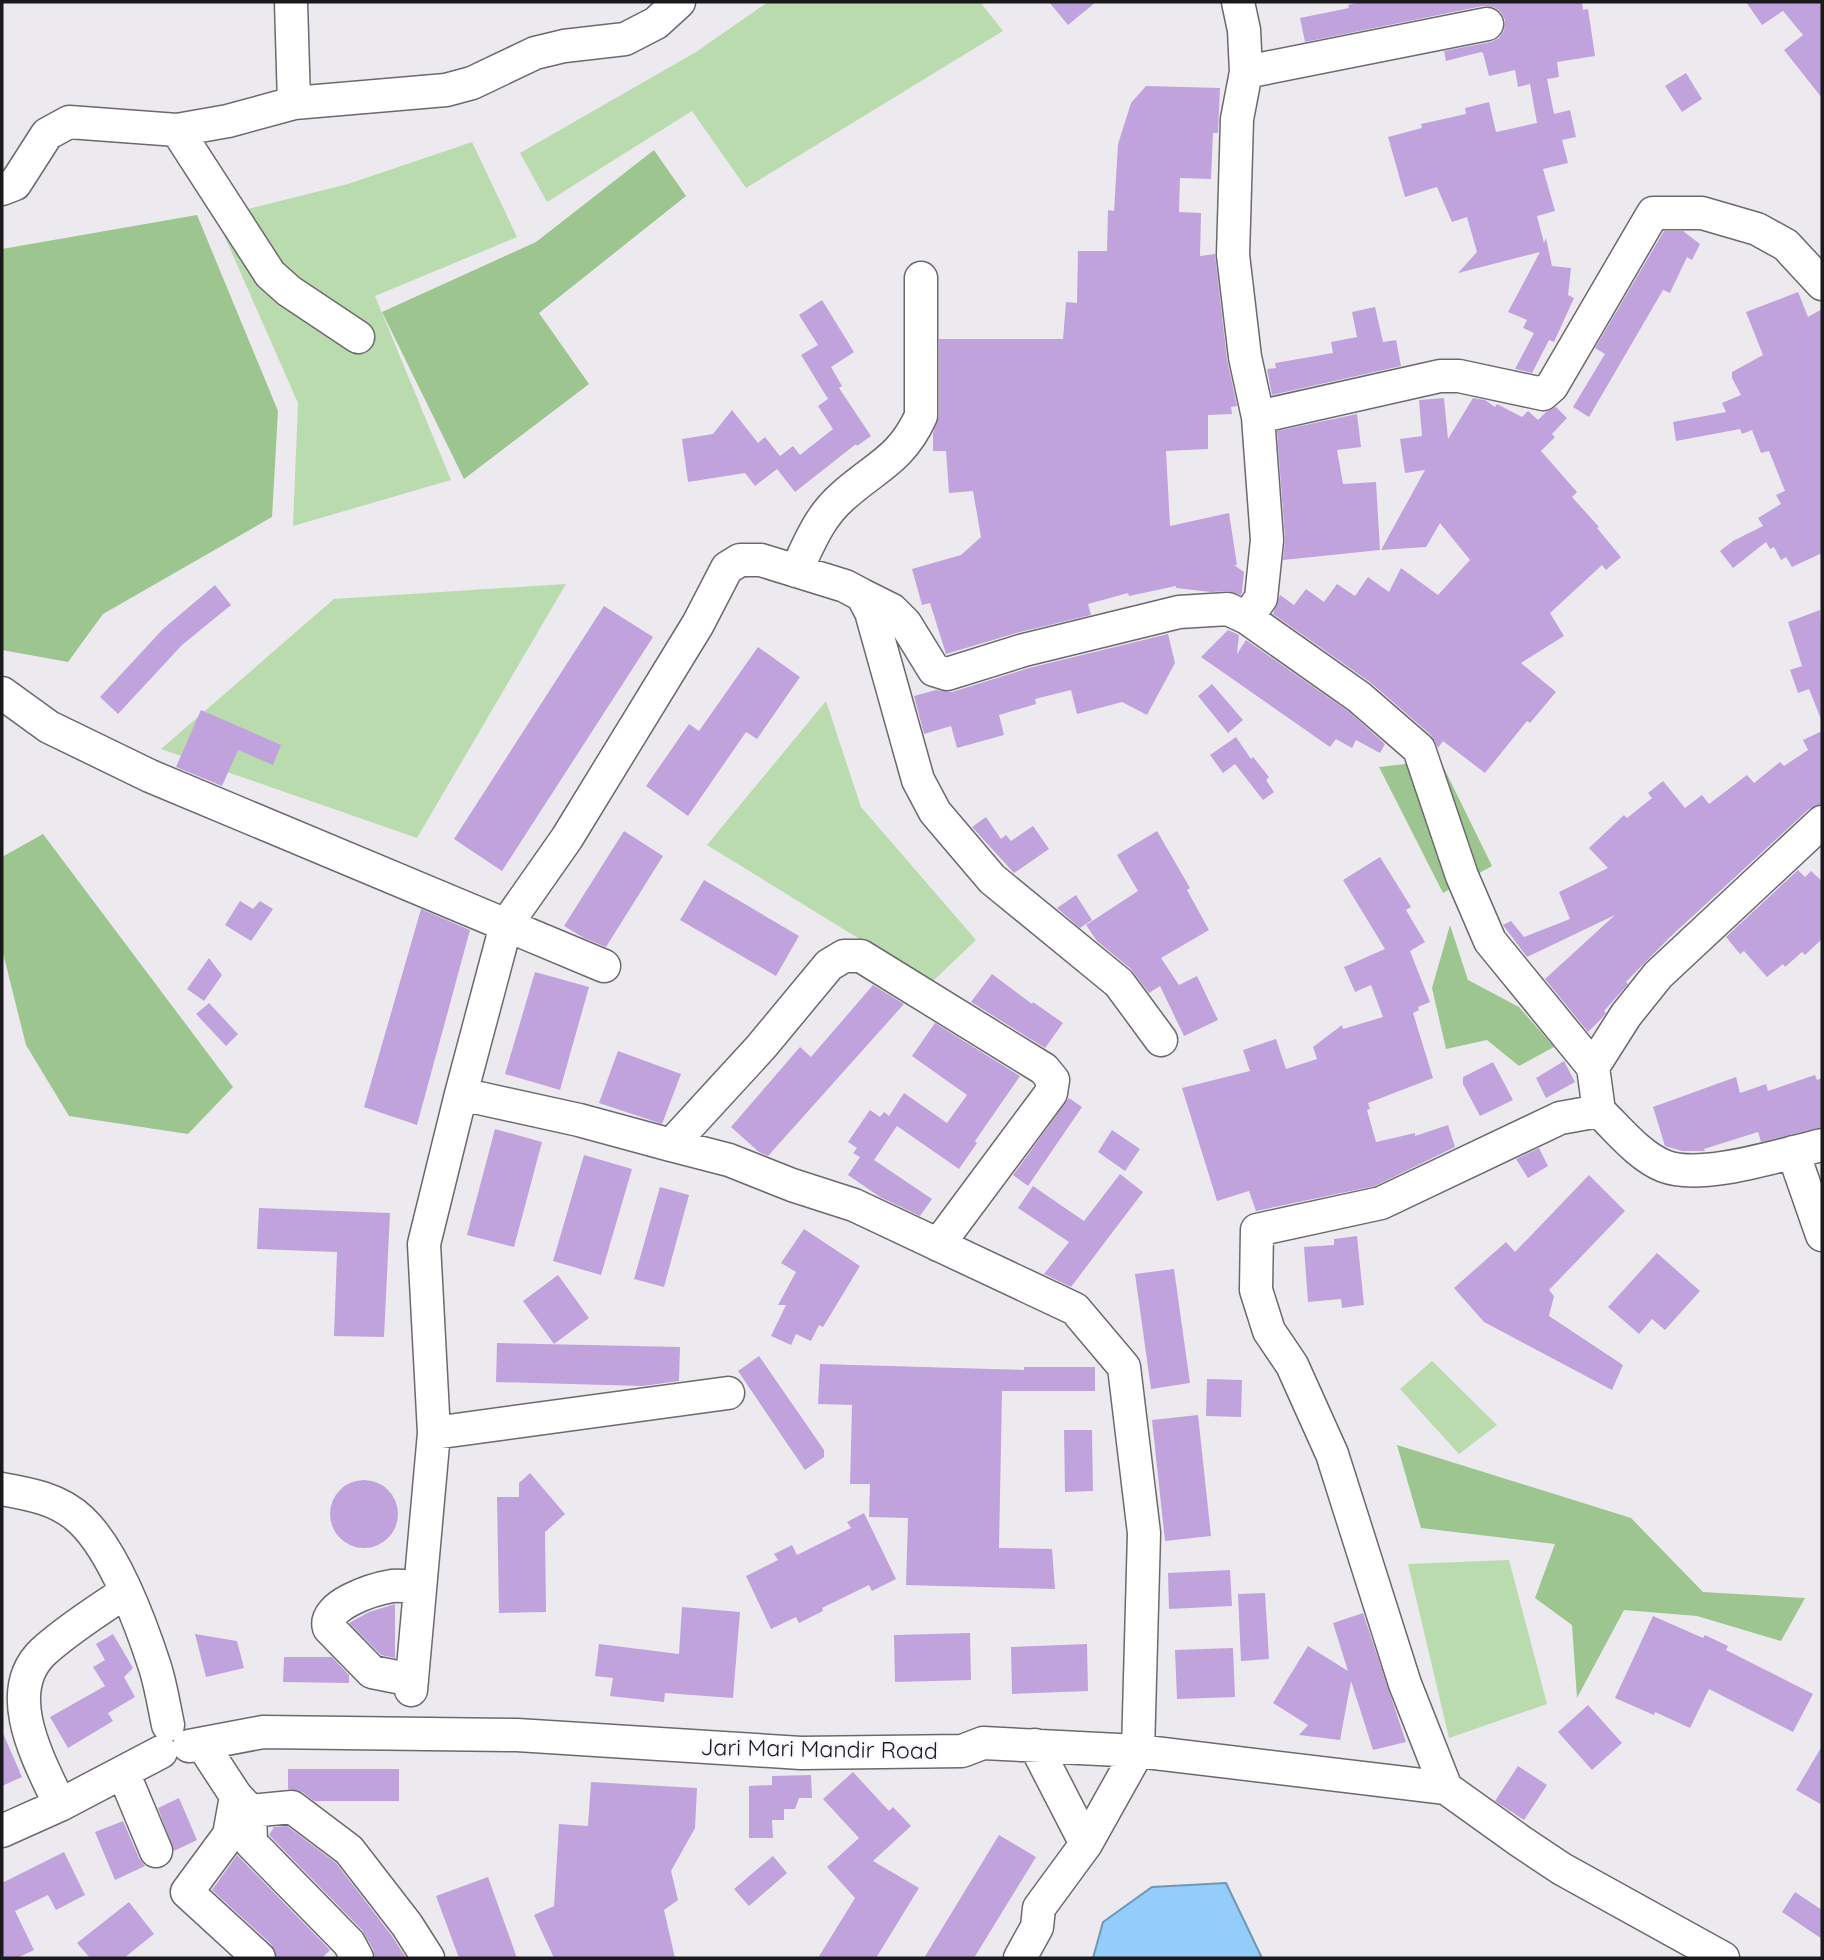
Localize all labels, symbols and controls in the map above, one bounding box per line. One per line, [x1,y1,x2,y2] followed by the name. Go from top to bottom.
[700,1732,938,1765] street label: Jari Mari Mandir Road

